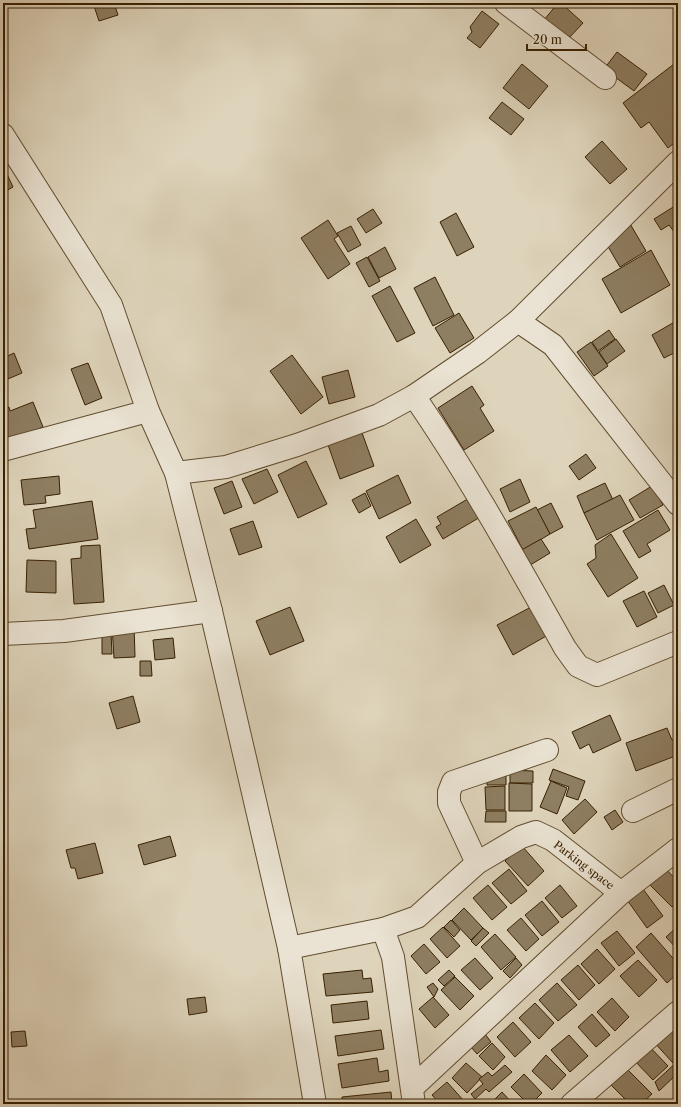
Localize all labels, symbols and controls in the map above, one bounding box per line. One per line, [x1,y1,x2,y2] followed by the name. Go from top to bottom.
[527,26,586,52] scale bar
[533,32,562,47] text: 20 m
[551,838,617,892] street label: Parking space

